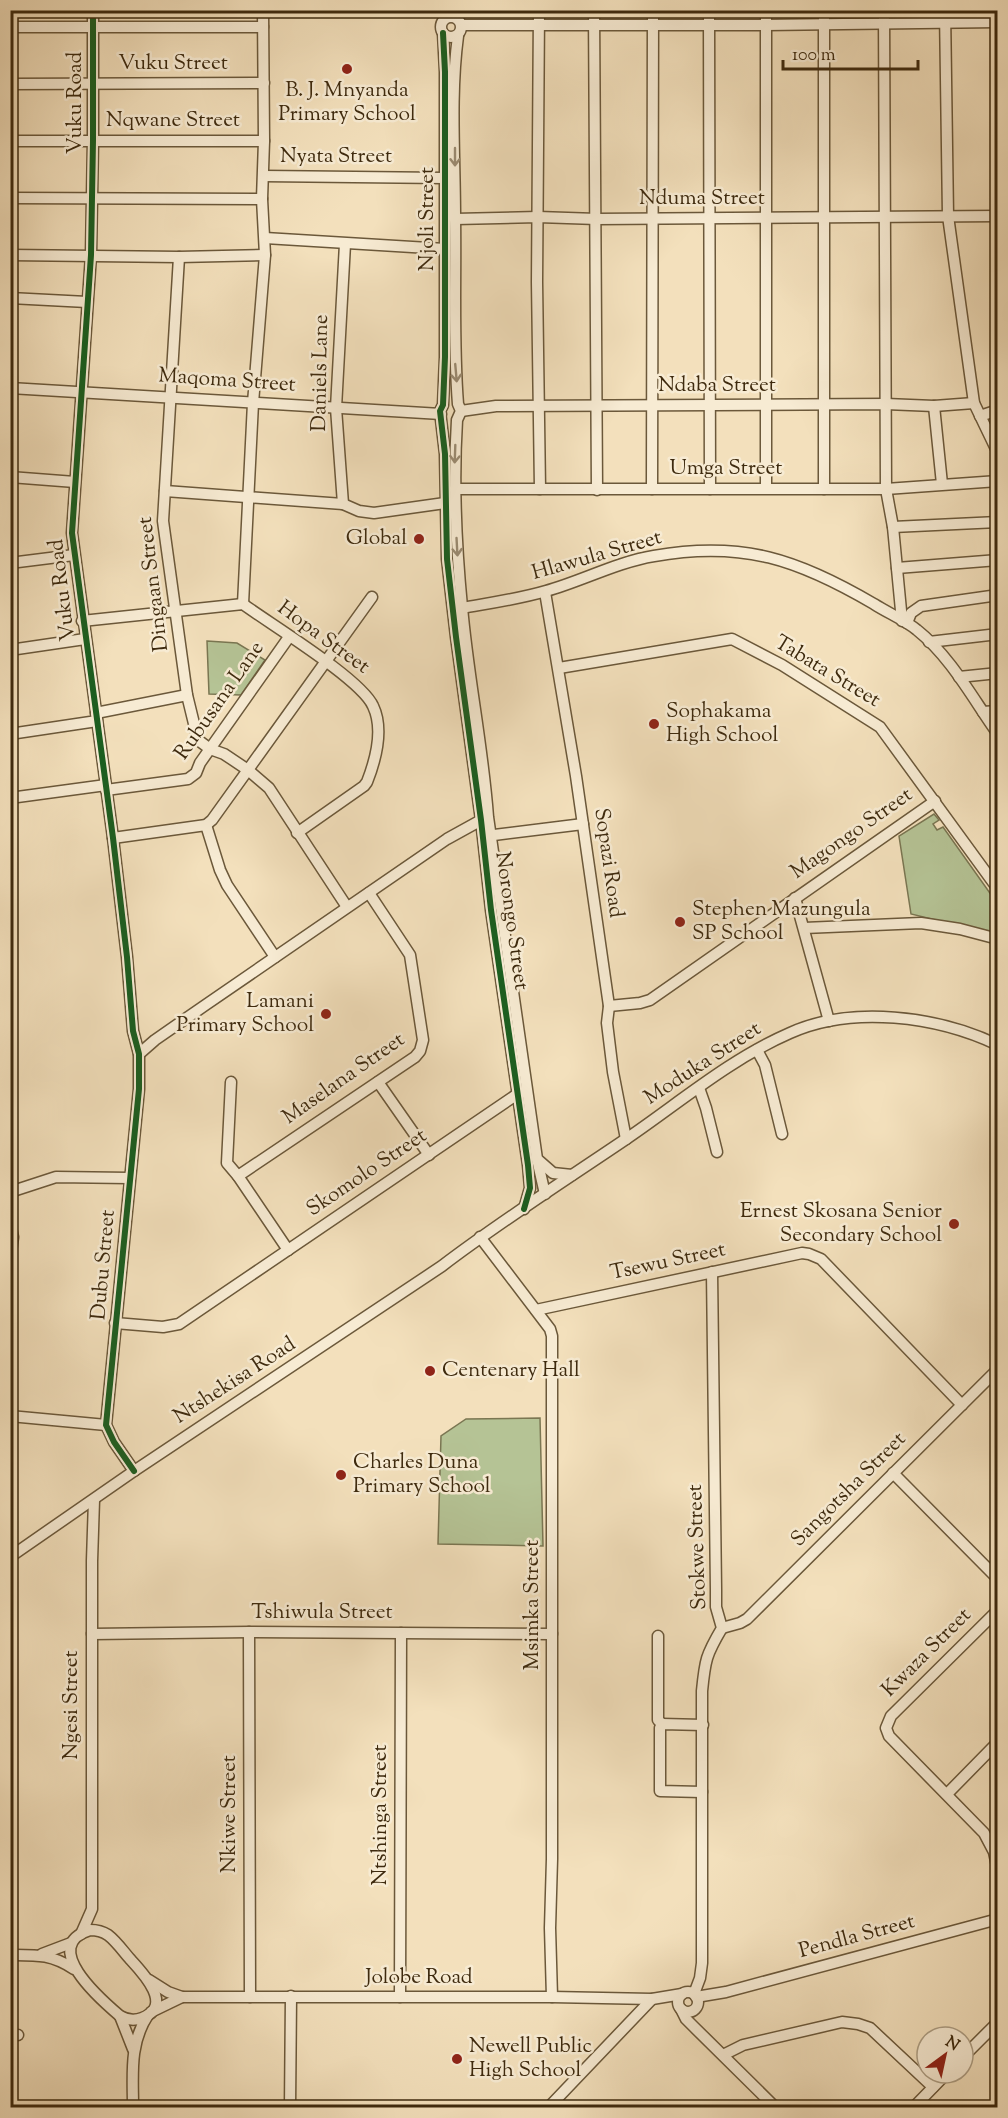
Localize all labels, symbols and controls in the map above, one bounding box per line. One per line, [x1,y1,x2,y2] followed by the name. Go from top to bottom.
[783,33,918,71] scale bar
[792,43,836,69] text: 100 m
[118,49,228,79] street label: Vuku Street
[61,52,91,154] street label: Vuku Road
[340,62,354,76] marker: B. J. Mnyanda Primary School
[278,76,416,130] place label: B. J. Mnyanda Primary School
[106,106,240,136] street label: Nqwane Street
[280,142,392,172] street label: Nyata Street
[449,146,461,166] one-way arrow
[413,167,443,271] street label: Njoli Street
[639,184,765,214] street label: Nduma Street
[305,314,337,432] street label: Daniels Lane
[157,361,297,401] street label: Maqoma Street
[451,362,462,382] one-way arrow
[658,371,776,401] street label: Ndaba Street
[450,444,461,464] one-way arrow
[670,454,782,484] street label: Umga Street
[131,515,177,653] street label: Dingaan Street
[529,523,665,589] street label: Hlawula Street
[346,524,407,554] place label: Global
[412,532,426,546] marker: Global
[42,537,84,643] street label: Vuku Road
[452,537,463,557] one-way arrow
[271,594,375,682] street label: Hopa Street
[768,629,886,715] street label: Tabata Street
[168,636,272,766] street label: Rubusana Lane
[666,697,778,751] place label: Sophakama High School
[647,717,661,731] marker: Sophakama High School
[785,781,919,887] street label: Magongo Street
[585,806,631,920] street label: Sopazi Road
[486,850,536,992] street label: Norongo Street
[692,895,871,949] place label: Stephen Mazungula SP School
[673,915,687,929] marker: Stephen Mazungula SP School
[176,987,314,1041] place label: Lamani Primary School
[319,1007,333,1021] marker: Lamani Primary School
[639,1015,767,1113] street label: Moduka Street
[277,1026,411,1132] street label: Maselana Street
[301,1122,433,1224] street label: Skomolo Street
[740,1197,942,1251] place label: Ernest Skosana Senior Secondary School
[84,1209,124,1321] street label: Dubu Street
[947,1217,961,1231] marker: Ernest Skosana Senior Secondary School
[608,1235,728,1289] street label: Tsewu Street
[168,1330,302,1432] street label: Ntshekisa Road
[442,1356,580,1386] place label: Centenary Hall
[423,1364,437,1378] marker: Centenary Hall
[785,1426,913,1554] street label: Sangotsha Street
[353,1448,491,1502] place label: Charles Duna Primary School
[334,1468,348,1482] marker: Charles Duna Primary School
[681,1484,715,1610] street label: Stokwe Street
[518,1540,548,1670] street label: Msimka Street
[251,1598,393,1628] street label: Tshiwula Street
[875,1601,979,1705] street label: Kwaza Street
[57,1650,87,1760] street label: Ngesi Street
[366,1744,396,1886] street label: Ntshinga Street
[215,1755,245,1873] street label: Nkiwe Street
[796,1907,918,1967] street label: Pendla Street
[364,1963,473,1993] street label: Jolobe Road
[915,2025,975,2085] north arrow
[940,2031,964,2058] text: N
[469,2032,592,2086] place label: Newell Public High School
[450,2052,464,2066] marker: Newell Public High School

